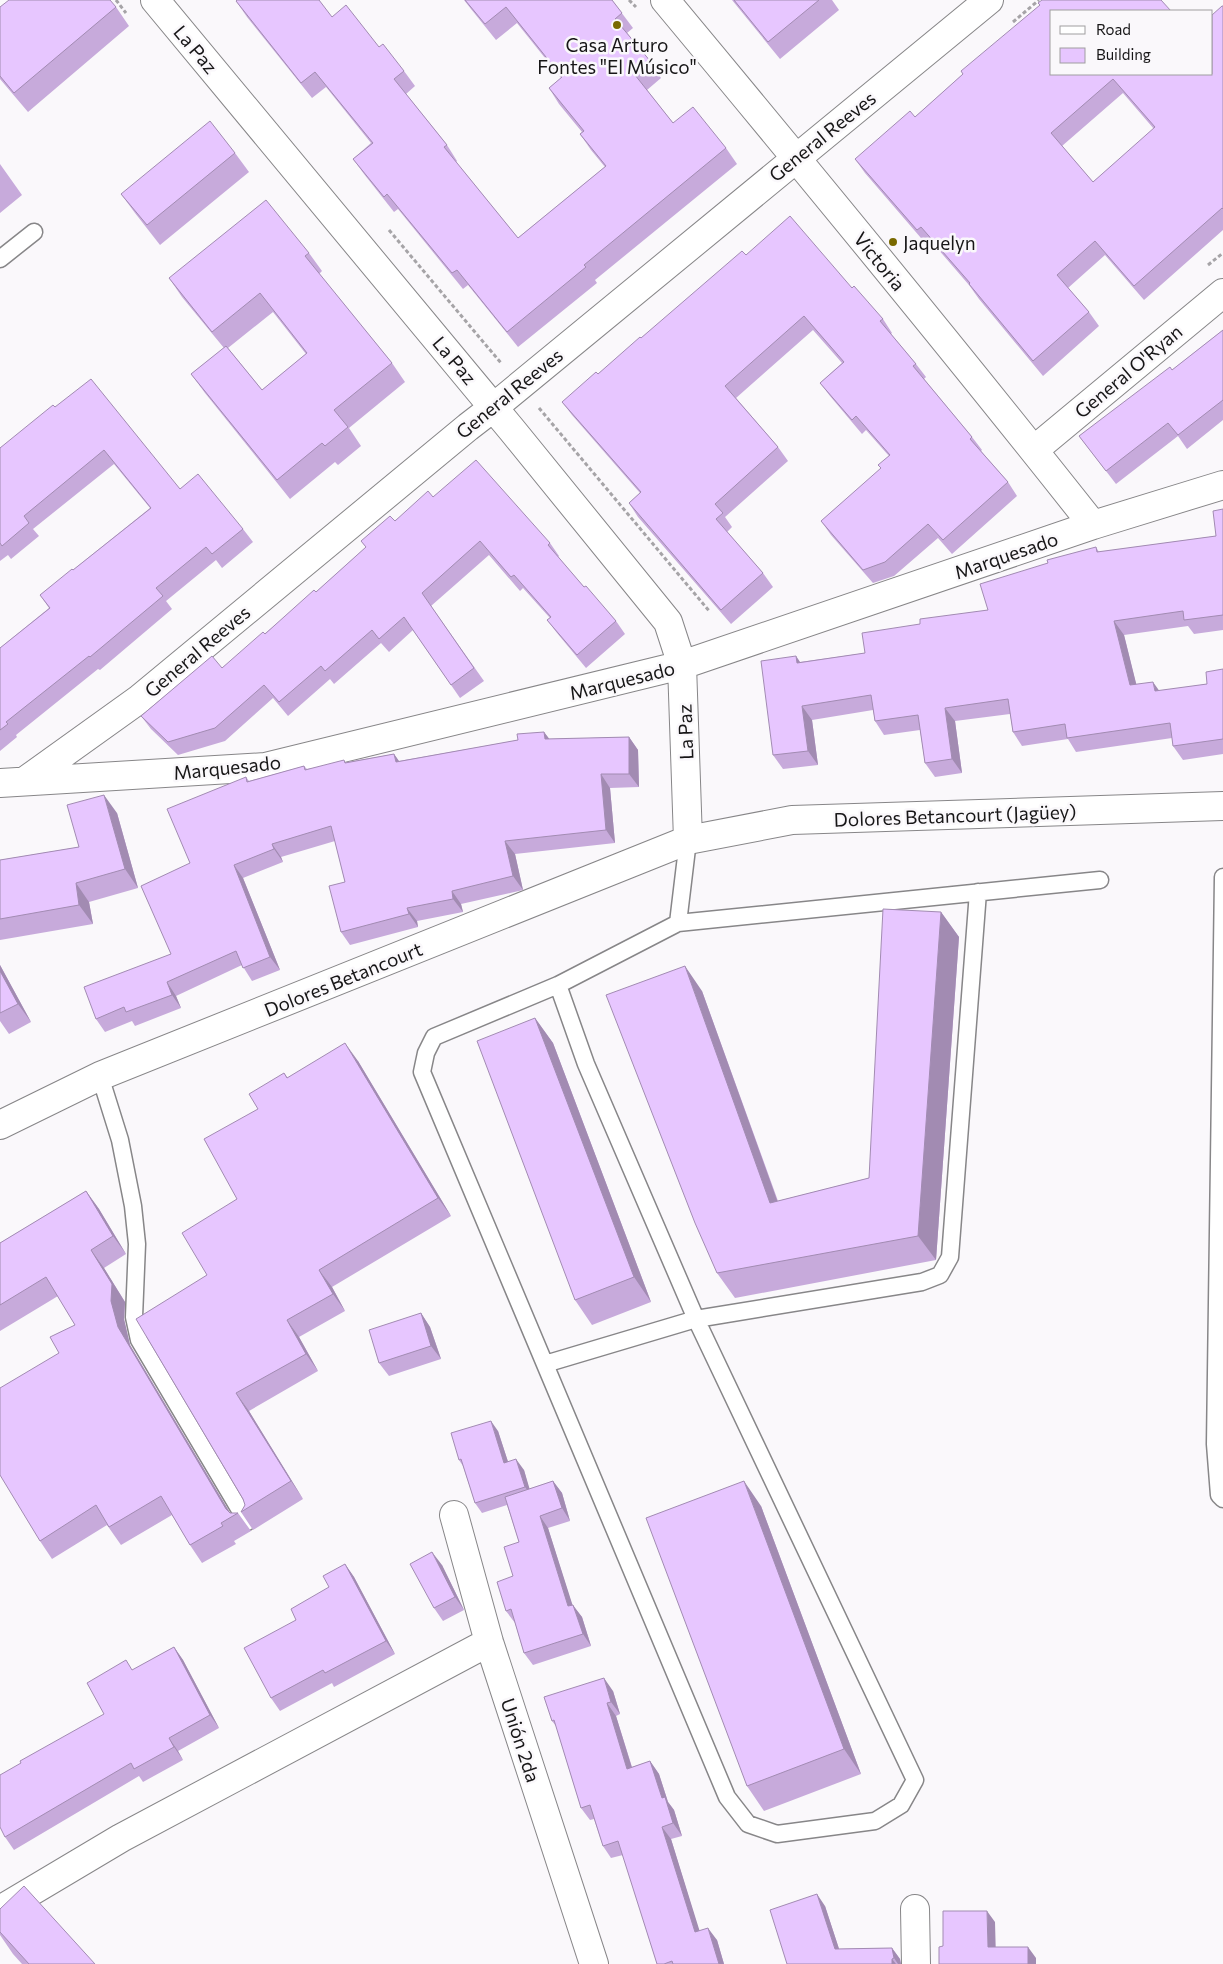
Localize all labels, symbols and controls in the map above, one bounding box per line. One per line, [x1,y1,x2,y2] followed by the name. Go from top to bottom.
[1050,10,1213,75] legend
[611,19,623,31] marker: Casa Arturo Fontes "El Músico"
[169,20,223,78] street label: La Paz
[1096,20,1131,38] text: Road
[537,33,697,78] place label: Casa Arturo Fontes "El Músico"
[1096,45,1151,63] text: Building
[764,86,880,186] street label: General Reeves
[849,227,911,295] street label: Victoria
[903,231,976,254] place label: Jaquelyn
[887,236,899,248] marker: Jaquelyn
[1070,319,1186,423] street label: General O'Ryan
[428,331,482,389] street label: La Paz
[451,343,567,443] street label: General Reeves
[951,527,1061,583] street label: Marquesado
[140,600,254,702] street label: General Reeves
[567,656,677,704] street label: Marquesado
[673,704,697,760] street label: La Paz
[172,750,282,784] street label: Marquesado
[833,799,1077,831] street label: Dolores Betancourt (Jagüey)
[261,937,426,1021] street label: Dolores Betancourt
[497,1695,545,1785] street label: Unión 2da

